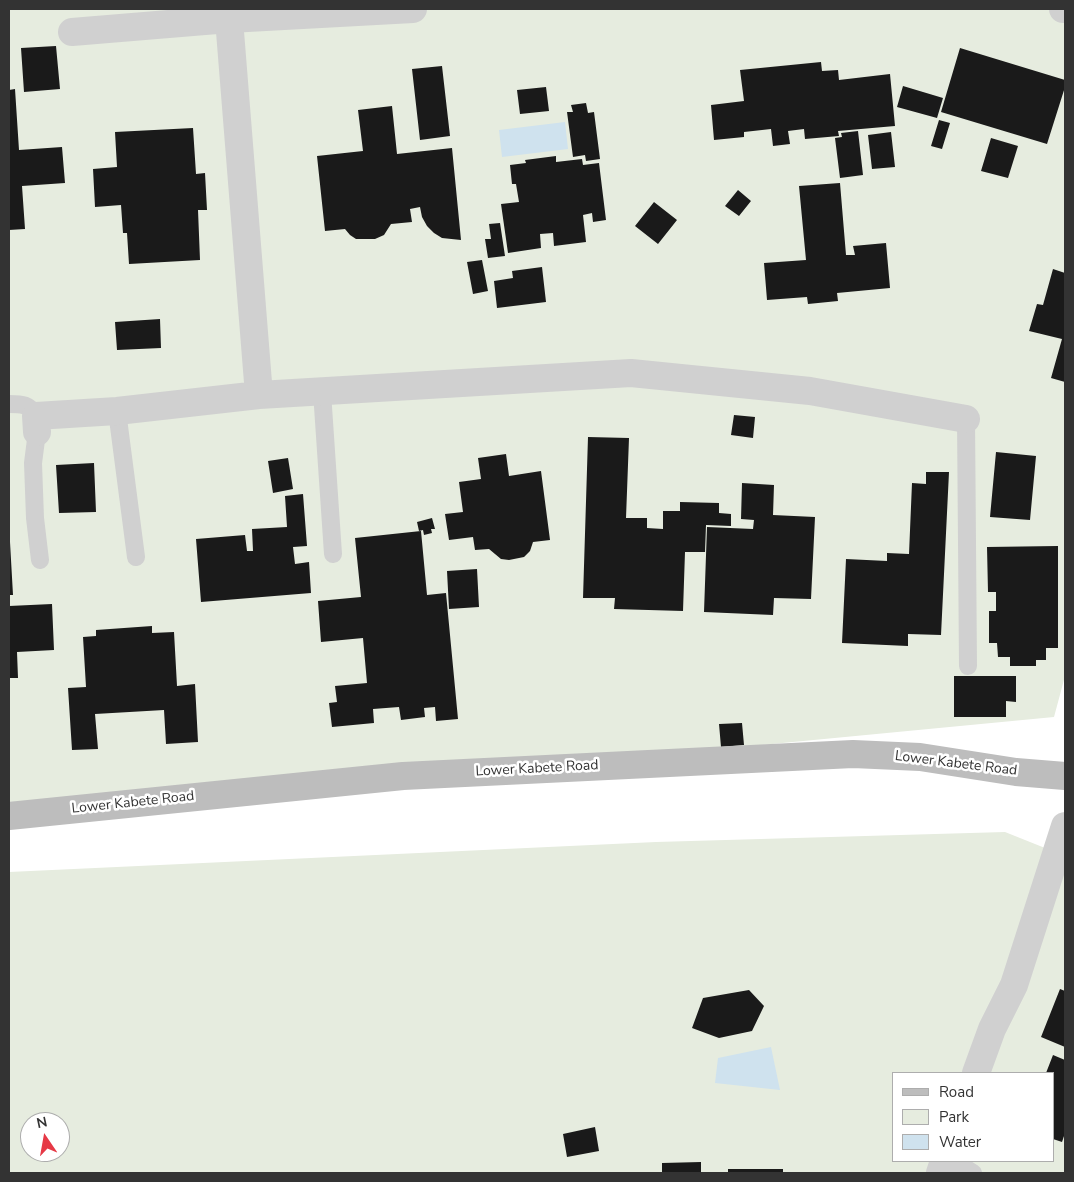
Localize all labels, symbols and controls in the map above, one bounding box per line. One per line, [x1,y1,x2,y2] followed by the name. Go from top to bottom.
[894,748,1018,780] street label: Lower Kabete Road
[475,757,599,781] street label: Lower Kabete Road
[71,788,195,818] street label: Lower Kabete Road
[892,1072,1054,1162] legend
[939,1082,974,1102] text: Road
[939,1107,969,1127] text: Park
[20,1112,70,1162] north arrow
[35,1112,49,1133] text: N
[939,1132,981,1152] text: Water

